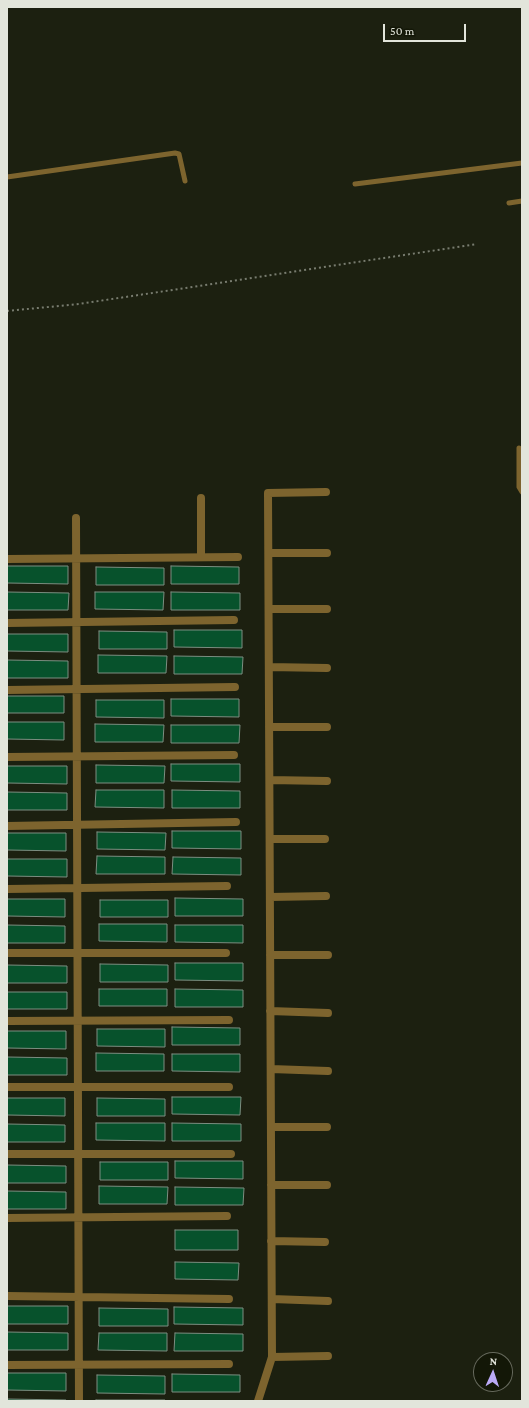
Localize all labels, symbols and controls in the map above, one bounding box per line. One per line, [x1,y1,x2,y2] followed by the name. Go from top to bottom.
[385,16,468,42] scale bar
[390,24,414,38] text: 50 m
[473,1352,513,1392] north arrow
[490,1355,498,1367] text: N

